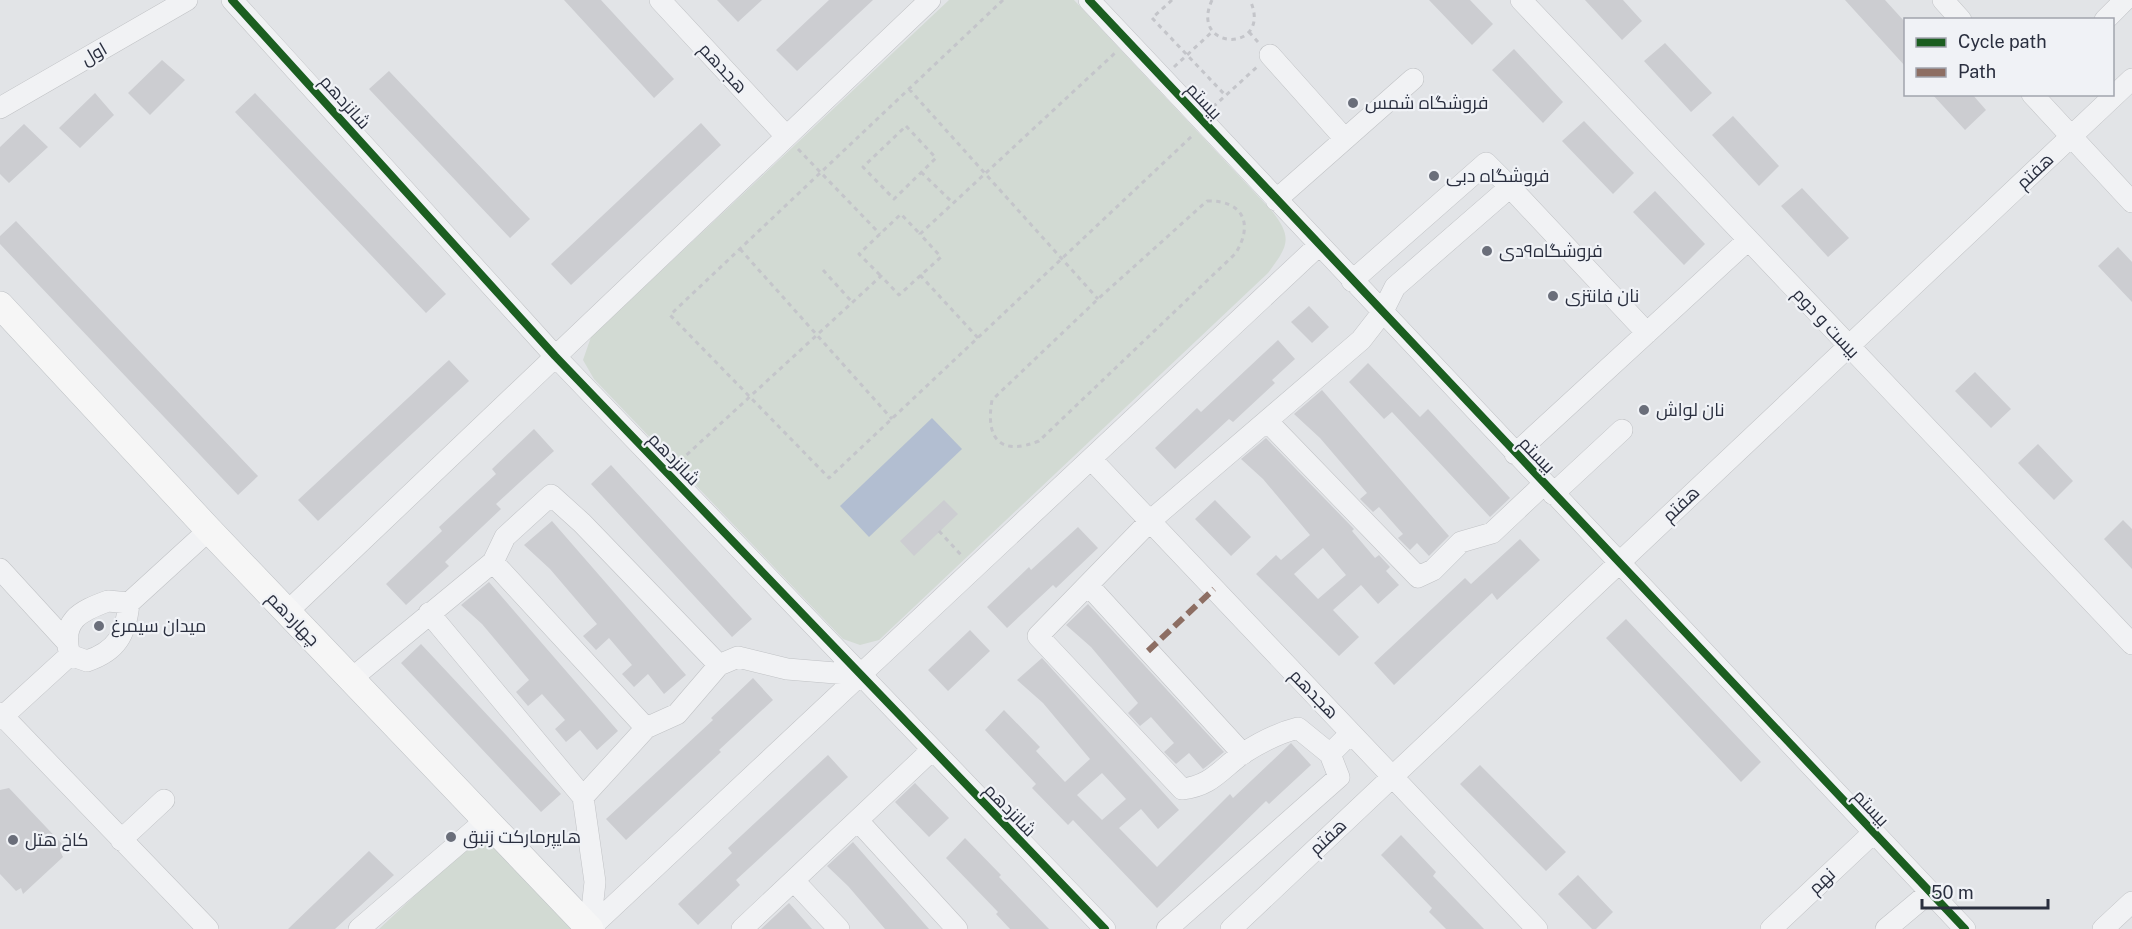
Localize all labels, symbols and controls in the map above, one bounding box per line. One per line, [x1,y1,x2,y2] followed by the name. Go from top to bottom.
[1904,18,2114,96] legend
[1958,31,2047,52] text: Cycle path
[77,38,111,70] street label: اول
[693,38,752,98] street label: هجدهم
[1958,61,1996,82] text: Path
[314,70,375,134] street label: شانزدهم
[1181,78,1227,125] street label: بیستم
[1365,92,1488,114] place label: فروشگاه شمس
[1346,96,1360,110] marker: فروشگاه شمس
[2012,148,2059,194] street label: هفتم
[1446,165,1549,187] place label: فروشگاه دبی
[1427,169,1441,183] marker: فروشگاه دبی
[1499,240,1603,262] place label: فروشگاه۹دی
[1480,244,1494,258] marker: فروشگاه۹دی
[1787,283,1864,364] street label: بیست و دوم
[1565,285,1639,307] place label: نان فانتزی
[1546,289,1560,303] marker: نان فانتزی
[1656,399,1724,421] place label: نان لواش
[1637,403,1651,417] marker: نان لواش
[643,428,705,491] street label: شانزدهم
[1514,432,1560,479] street label: بیستم
[1658,481,1705,527] street label: هفتم
[261,587,324,651] street label: چهاردهم
[111,615,206,638] place label: میدان سیمرغ
[92,619,106,633] marker: میدان سیمرغ
[1284,664,1343,724] street label: هجدهم
[979,779,1041,842] street label: شانزدهم
[1848,785,1894,832] street label: بیستم
[1305,814,1352,860] street label: هفتم
[463,826,581,849] place label: هایپرمارکت زنبق
[25,829,89,852] place label: کاخ هتل
[444,830,458,844] marker: هایپرمارکت زنبق
[6,833,20,847] marker: کاخ هتل
[1804,863,1841,900] street label: نهم
[1922,872,2048,910] scale bar
[1931,882,1974,903] text: 50 m

